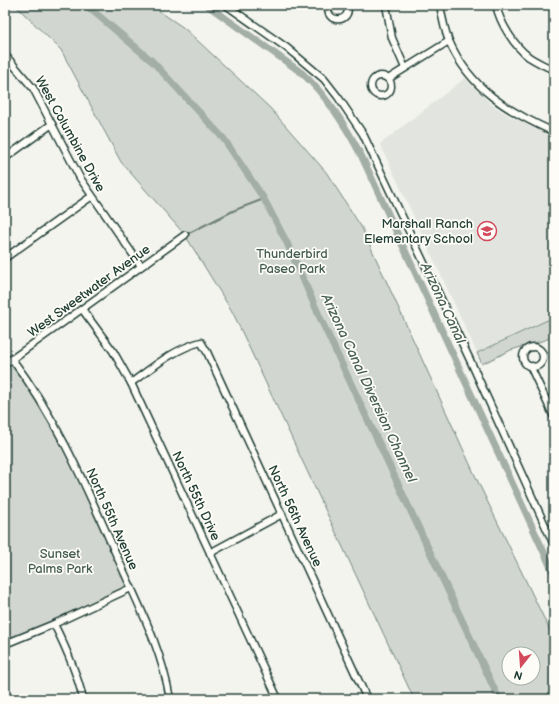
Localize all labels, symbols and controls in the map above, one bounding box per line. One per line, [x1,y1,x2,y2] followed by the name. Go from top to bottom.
[32,73,109,195] street label: West Columbine Drive
[364,216,473,247] place label: Marshall Ranch Elementary School
[476,220,498,242] school or university icon: Marshall Ranch Elementary School
[25,241,154,341] street label: West Sweetwater Avenue
[256,246,328,277] park label: Thunderbird Paseo Park
[416,259,470,347] water label: Arizona Canal
[317,290,421,486] water label: Arizona Canal Diversion Channel
[168,449,224,544] street label: North 55th Drive
[264,463,326,570] street label: North 56th Avenue
[82,466,142,573] street label: North 55th Avenue
[28,546,93,577] park label: Sunset Palms Park
[501,646,541,686] north arrow
[512,668,524,683] text: N

